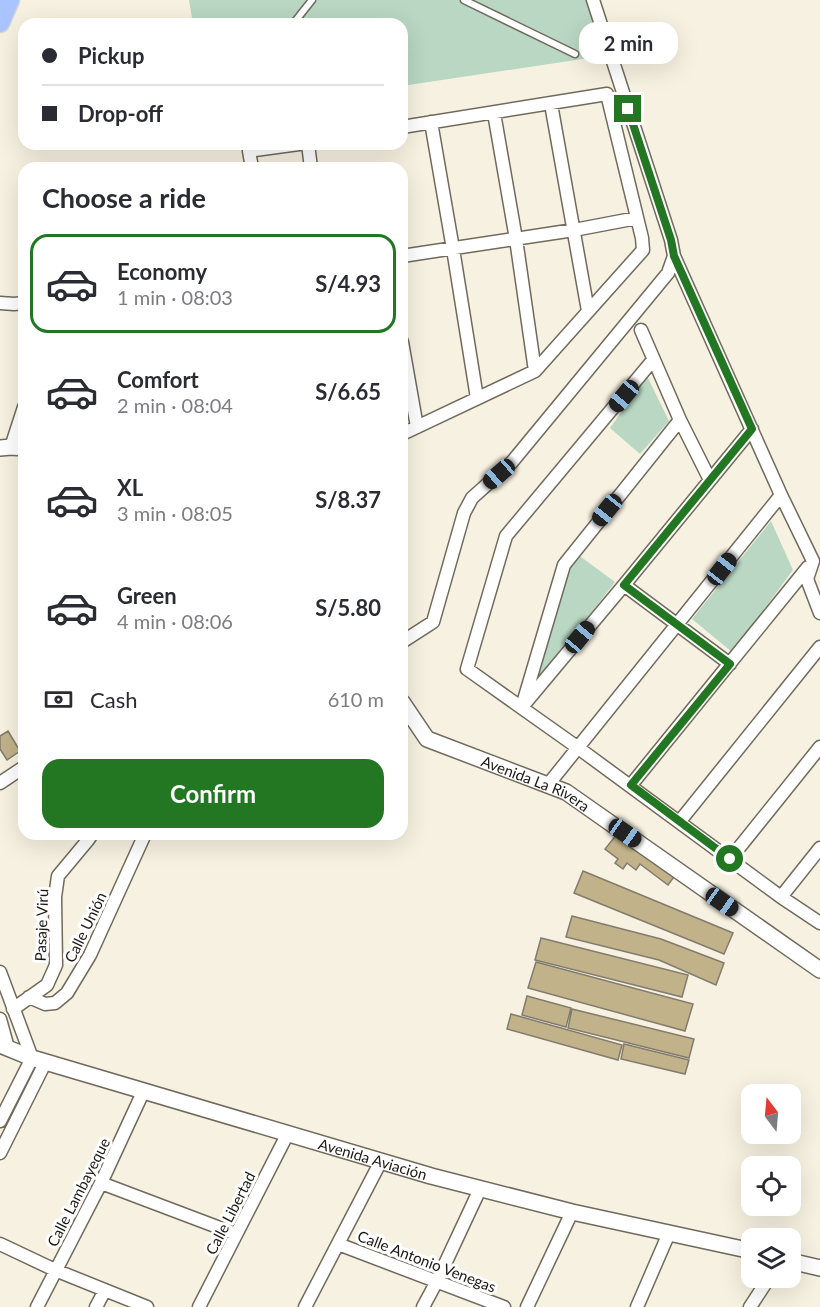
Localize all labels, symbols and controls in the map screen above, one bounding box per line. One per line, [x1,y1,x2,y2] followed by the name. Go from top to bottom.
[578,22,678,64] callout: 2 min
[604,31,653,55] text: 2 min
[78,42,144,69] text: Pickup
[614,95,641,122] route end
[78,100,163,127] text: Drop-off
[42,181,206,214] text: Choose a ride
[45,257,99,311] icon: car
[117,258,207,285] text: Economy
[315,270,381,297] text: S/4.93
[117,285,233,309] text: 1 min · 08:03
[45,365,99,419] icon: car
[117,366,199,393] text: Comfort
[606,376,642,416] car
[315,378,381,405] text: S/6.65
[117,393,233,417] text: 2 min · 08:04
[480,455,518,493] car
[45,473,99,527] icon: car
[117,474,143,501] text: XL
[315,486,381,513] text: S/8.37
[589,490,625,530] car
[117,501,233,525] text: 3 min · 08:05
[704,549,740,589] car
[45,581,99,635] icon: car
[117,582,177,609] text: Green
[315,594,381,621] text: S/5.80
[117,609,233,633] text: 4 min · 08:06
[562,617,598,657] car
[42,683,75,716] icon: cash
[90,686,137,713] text: Cash
[328,687,384,711] text: 610 m
[479,752,593,815] street label: Avenida La Rivera
[42,759,384,828] button: Confirm
[605,815,645,851] car
[716,845,743,872] route start
[702,884,742,920] car
[31,888,51,962] street label: Pasaje Virú
[60,889,110,965] street label: Calle Unión
[741,1084,801,1144] north arrow
[741,1084,801,1288] map controls
[316,1134,429,1183] street label: Avenida Aviación
[43,1135,113,1249] street label: Calle Lambayeque
[741,1156,801,1216] button: locate
[201,1169,259,1257] street label: Calle Libertad
[355,1226,499,1296] street label: Calle Antonio Venegas
[741,1228,801,1288] button: layers

